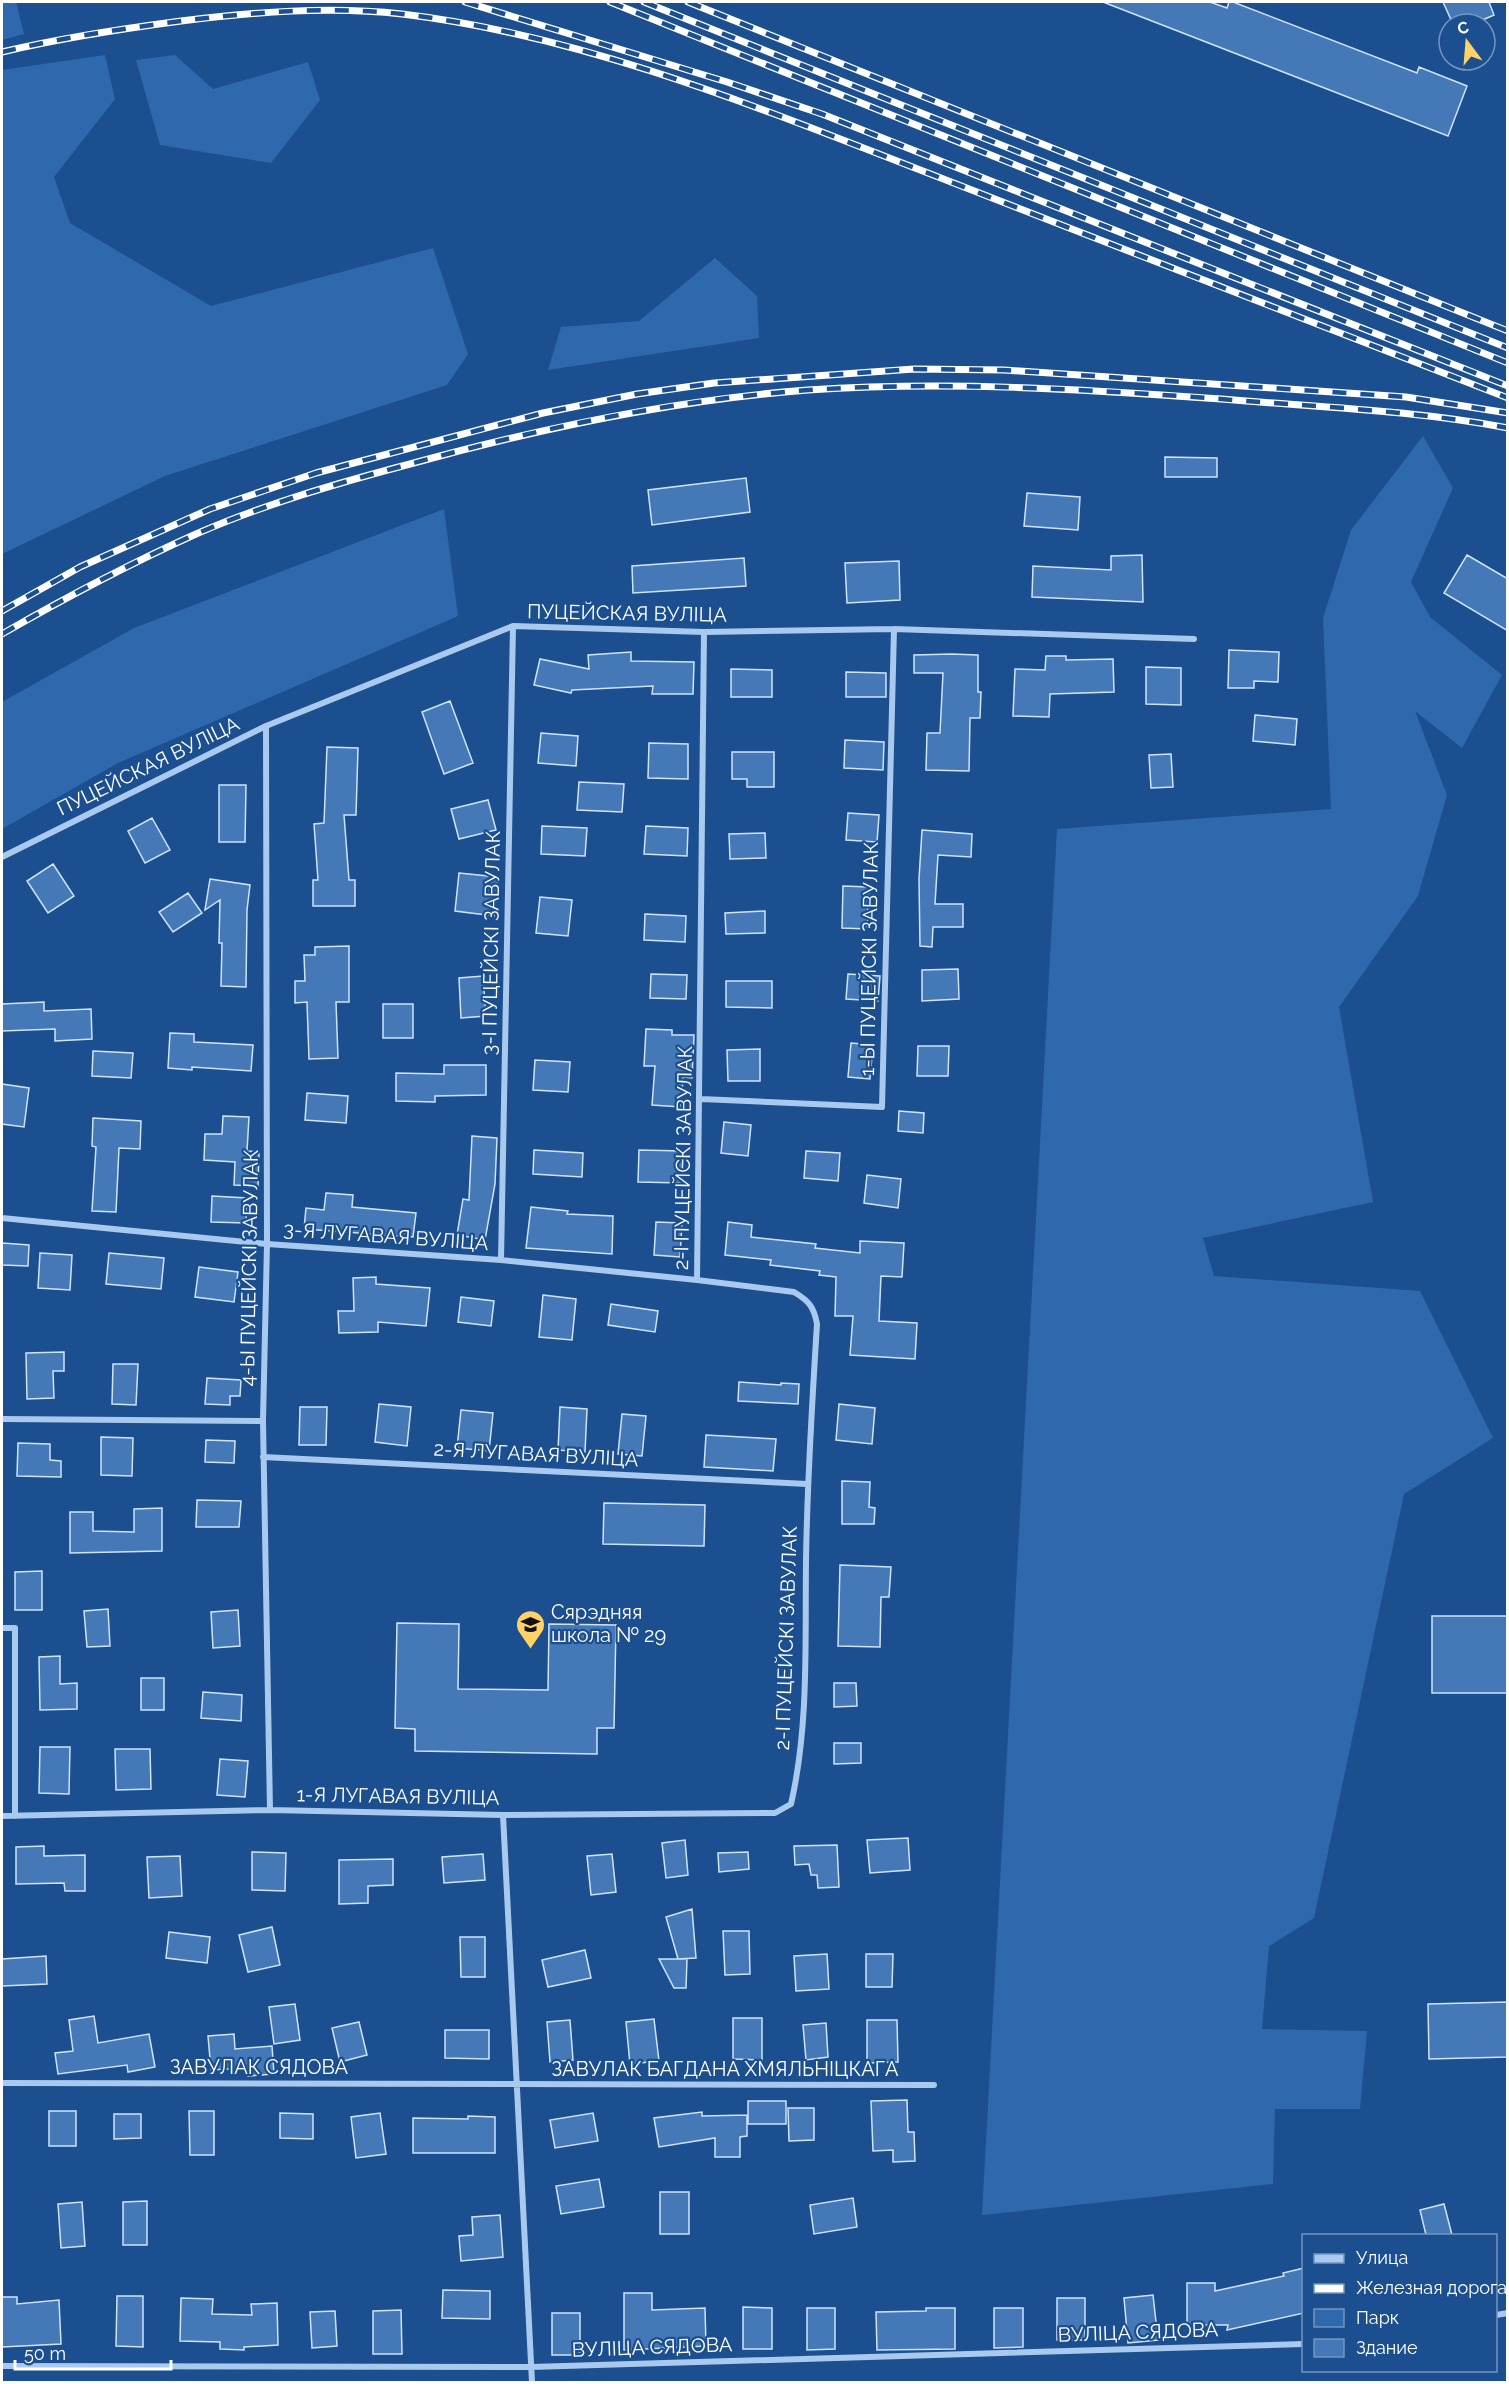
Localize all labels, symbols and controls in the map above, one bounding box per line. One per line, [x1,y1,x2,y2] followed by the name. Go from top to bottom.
[1437,12,1497,72] north arrow
[1455,17,1471,39] text: С
[527,599,728,627] street label: ПУЦЕЙСКАЯ ВУЛІЦА
[53,711,243,821] street label: ПУЦЕЙСКАЯ ВУЛІЦА
[477,830,505,1056] street label: 3-І ПУЦЕЙСКІ ЗАВУЛАК
[855,841,883,1076] street label: 1-Ы ПУЦЕЙСКІ ЗАВУЛАК
[669,1045,697,1270] street label: 2-І ПУЦЕЙСКІ ЗАВУЛАК
[235,1149,263,1387] street label: 4-Ы ПУЦЕЙСКІ ЗАВУЛАК
[283,1217,490,1255] street label: 3-Я ЛУГАВАЯ ВУЛІЦА
[433,1437,640,1471] street label: 2-Я ЛУГАВАЯ ВУЛІЦА
[770,1525,802,1751] street label: 2-І ПУЦЕЙСКІ ЗАВУЛАК
[551,1600,666,1647] place label: Сярэдняя школа № 29
[514,1608,546,1650] school or university icon: Сярэдняя школа № 29
[296,1782,500,1810] street label: 1-Я ЛУГАВАЯ ВУЛІЦА
[170,2055,349,2079] street label: ЗАВУЛАК СЯДОВА
[551,2057,899,2081] street label: ЗАВУЛАК БАГДАНА ХМЯЛЬНІЦКАГА
[1302,2234,1497,2372] legend
[1356,2247,1408,2268] text: Улица
[1356,2277,1507,2298] text: Железная дорога
[1356,2307,1399,2328] text: Парк
[1057,2317,1219,2347] street label: ВУЛІЦА СЯДОВА
[571,2332,733,2362] street label: ВУЛІЦА СЯДОВА
[15,2333,171,2371] scale bar
[1356,2337,1418,2358] text: Здание
[24,2343,66,2364] text: 50 m

